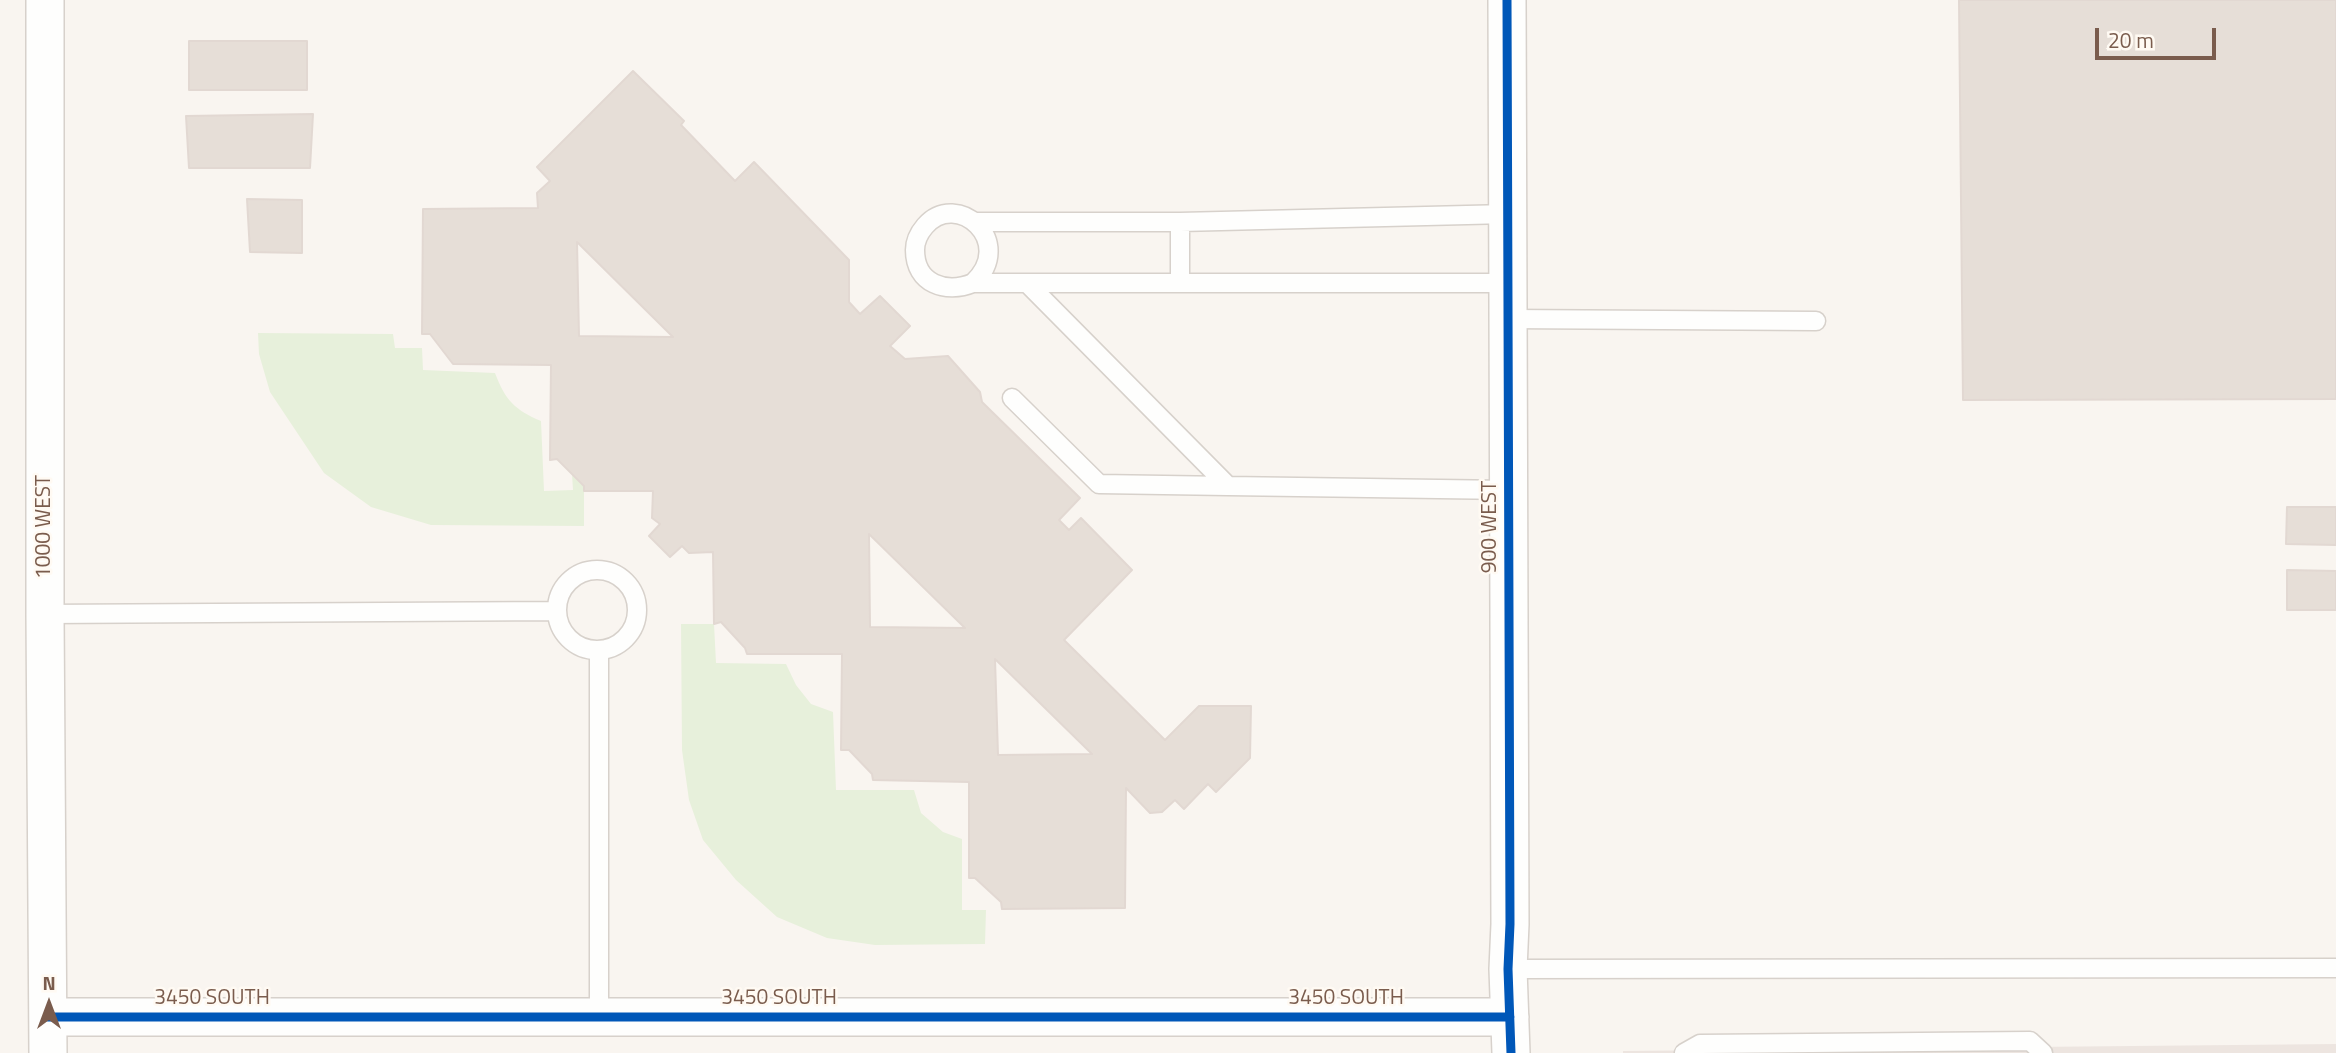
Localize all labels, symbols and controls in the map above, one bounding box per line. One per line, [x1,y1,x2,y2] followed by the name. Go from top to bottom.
[2098,14,2219,58] scale bar
[2108,24,2154,56] text: 20 m
[32,475,58,579] street label: 1000 WEST
[1478,481,1504,573] street label: 900 WEST
[42,968,56,997] text: N
[14,969,84,1039] north arrow
[154,986,270,1012] street label: 3450 SOUTH
[721,986,837,1012] street label: 3450 SOUTH
[1288,986,1404,1012] street label: 3450 SOUTH

